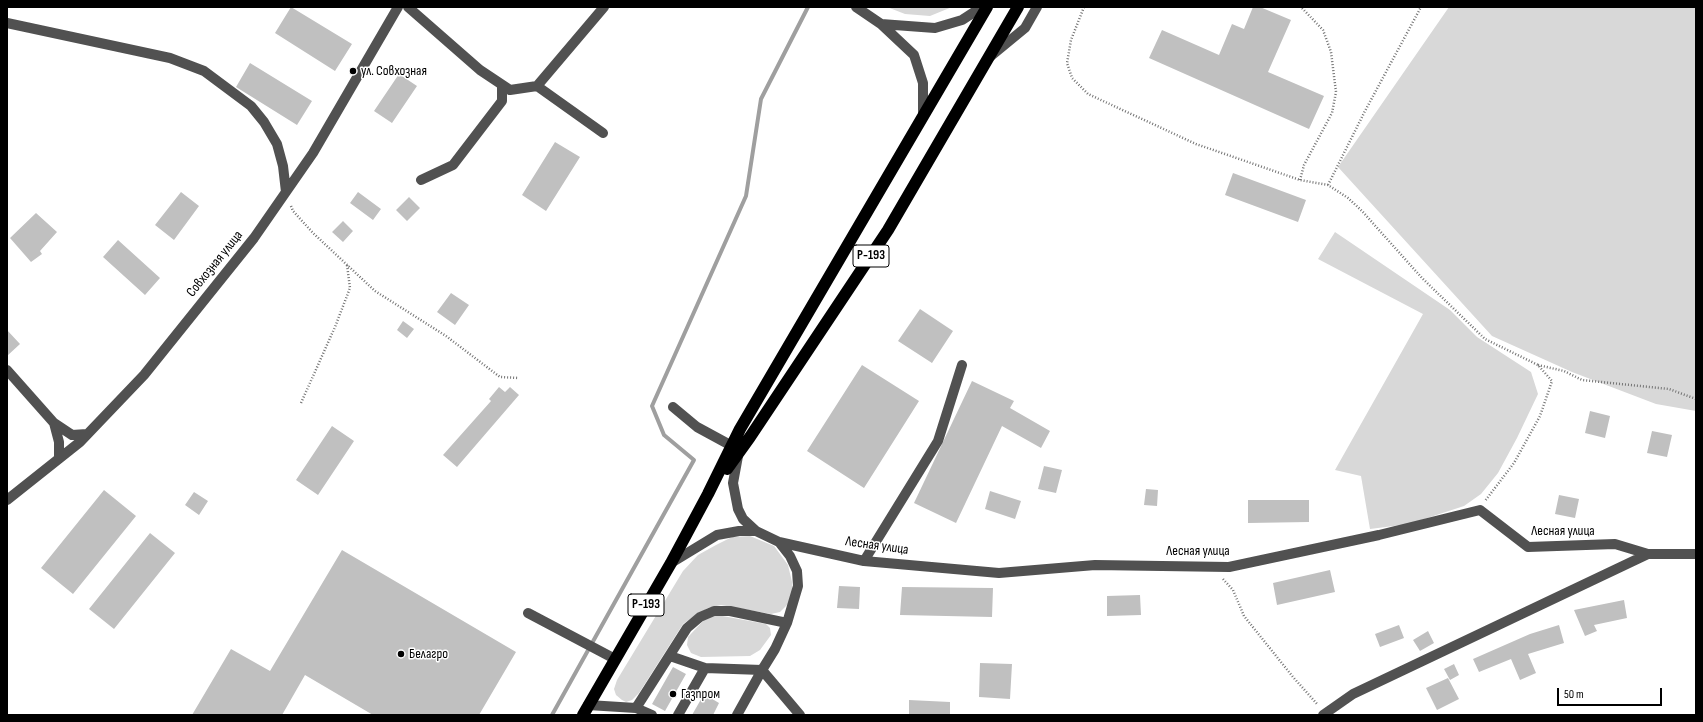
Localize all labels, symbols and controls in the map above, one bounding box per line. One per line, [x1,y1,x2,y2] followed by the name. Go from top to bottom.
[361,63,427,79] place label: ул. Совхозная
[348,66,358,76] marker: ул. Совхозная
[183,227,247,301] street label: Совхозная улица
[853,245,889,267] road number: Р-193
[1531,523,1595,539] street label: Лесная улица
[844,533,910,559] street label: Лесная улица
[1166,543,1230,559] street label: Лесная улица
[628,594,664,616] road number: Р-193
[409,646,448,662] place label: Белагро
[396,649,406,659] marker: Белагро
[1559,680,1664,706] scale bar
[681,686,720,702] place label: Газпром
[1564,687,1584,702] text: 50 m
[668,689,678,699] marker: Газпром

